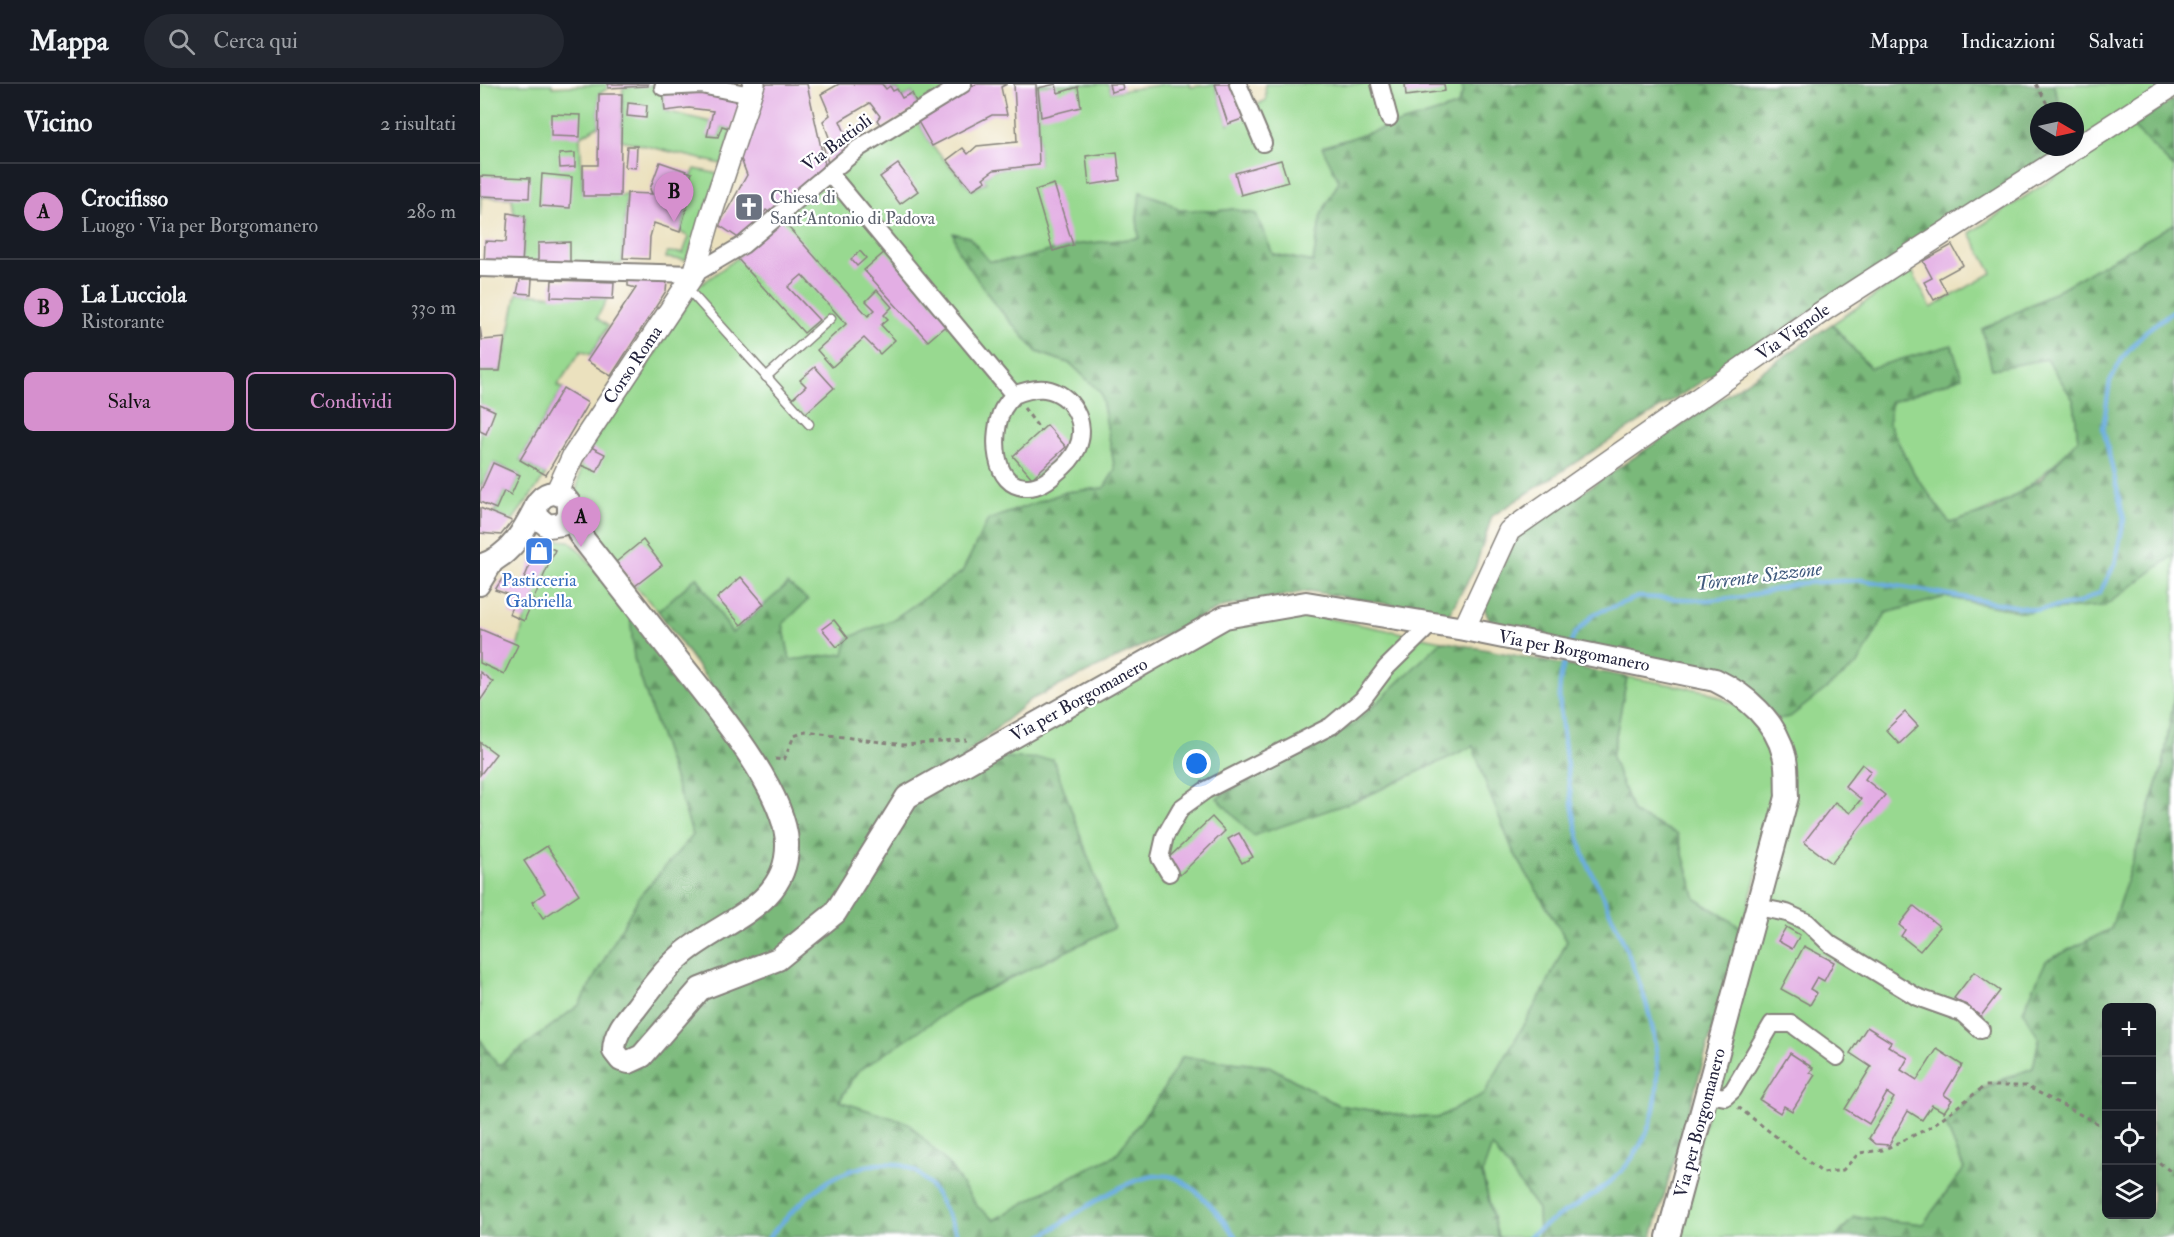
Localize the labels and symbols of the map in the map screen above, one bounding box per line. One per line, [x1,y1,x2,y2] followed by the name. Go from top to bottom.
[2030,102,2084,156] north arrow
[797,109,877,177] street label: Via Battioli
[654,172,694,222] pin: B
[770,186,936,230] place label: Chiesa di Sant'Antonio di Padova
[733,191,765,223] church icon: Chiesa di Sant'Antonio di Padova
[1752,298,1835,366] street label: Via Vignole
[598,321,668,409] street label: Corso Roma
[562,498,600,547] pin: A
[523,535,555,567] shop icon: Pasticceria Gabriella
[1695,556,1824,596] water label: Torrente Sizzone
[501,569,577,613] place label: Pasticceria Gabriella
[1496,625,1652,677] street label: Via per Borgomanero
[1006,652,1152,747] street label: Via per Borgomanero
[1182,749,1211,778] your location
[1669,1045,1731,1200] street label: Via per Borgomanero

